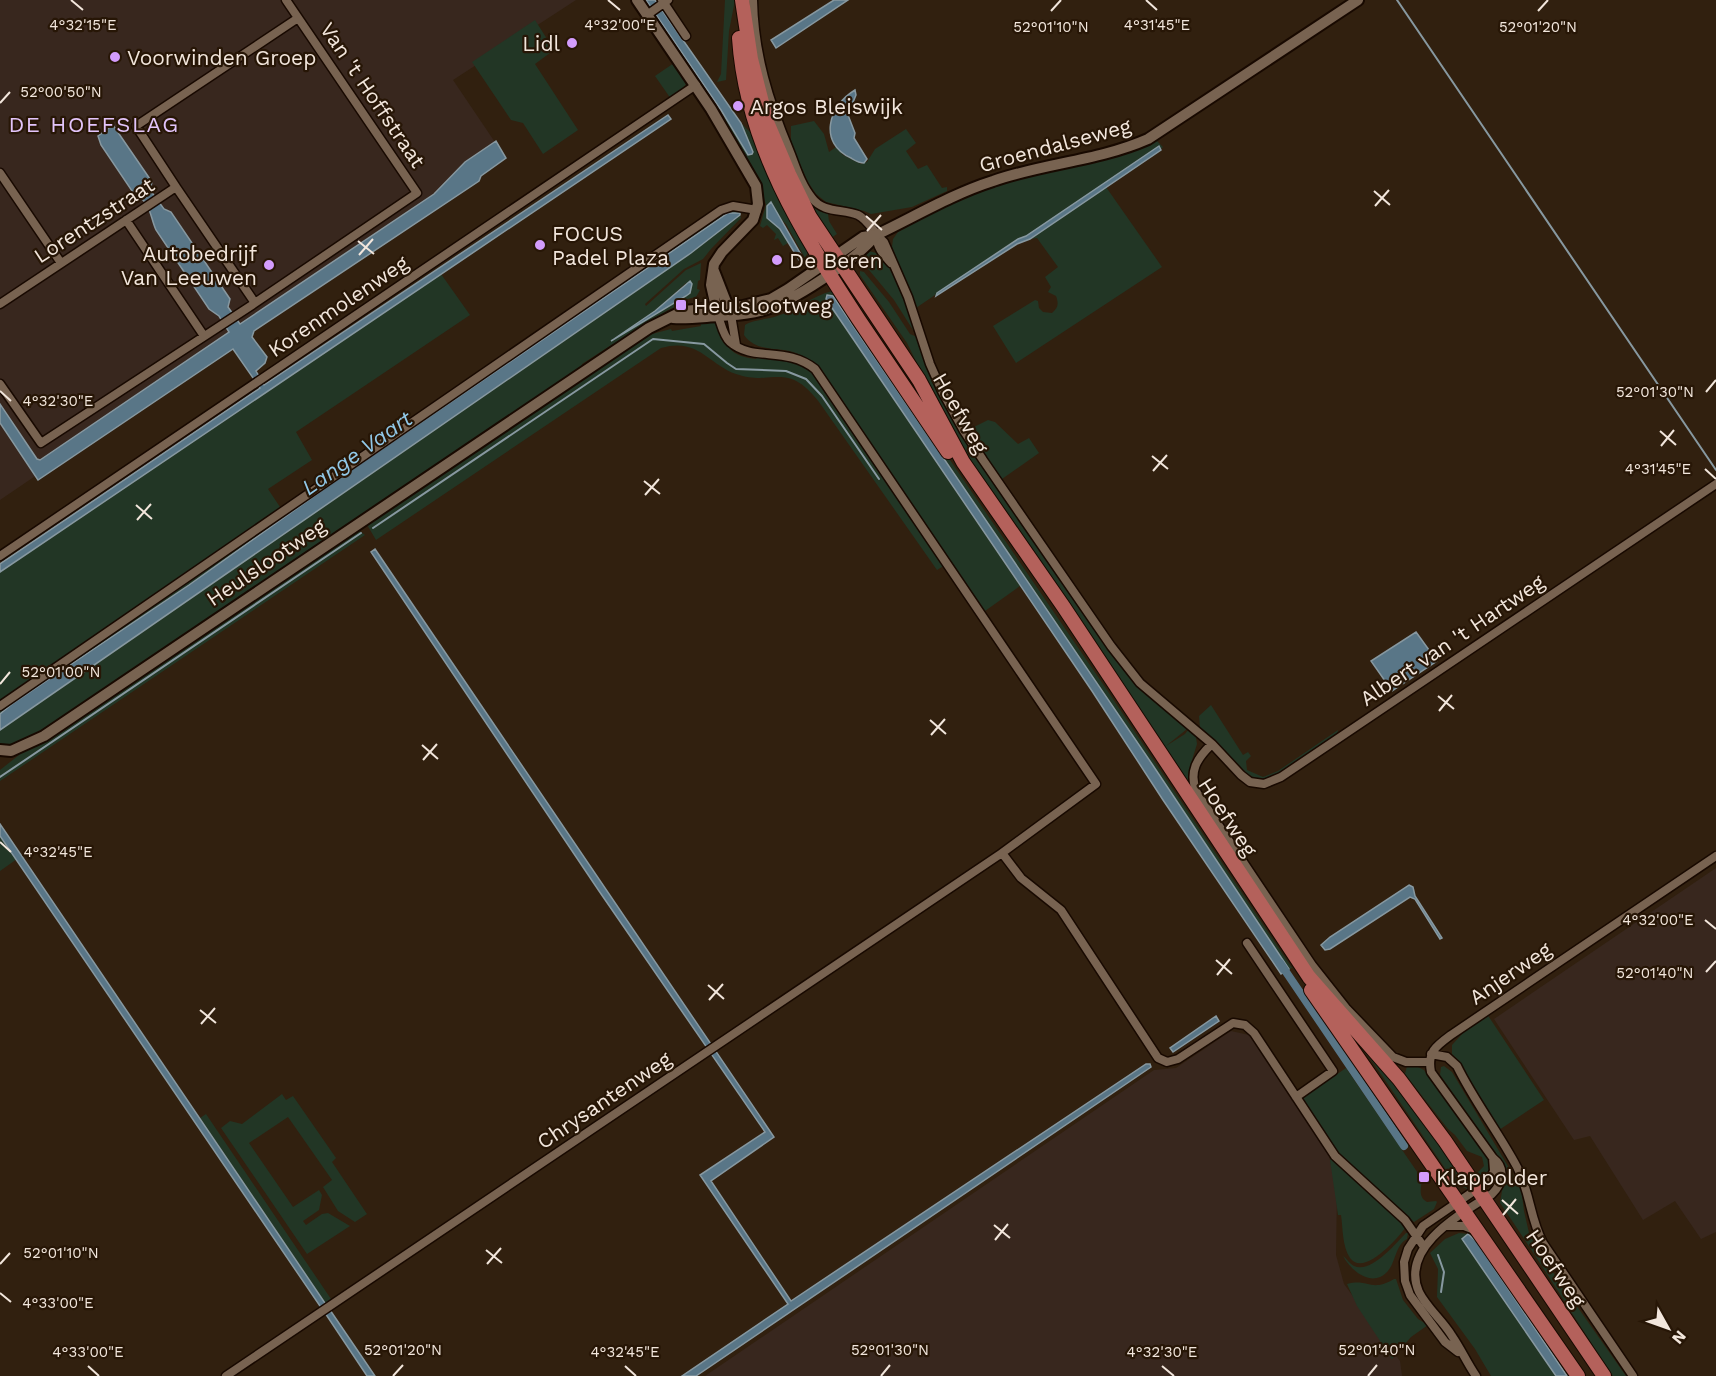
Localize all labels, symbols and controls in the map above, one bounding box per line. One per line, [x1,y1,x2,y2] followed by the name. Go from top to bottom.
[49,16,117,34] text: 4°32'15"E
[584,16,656,34] text: 4°32'00"E
[1124,16,1190,34] text: 4°31'45"E
[315,18,431,173] street label: Van 't Hoffstraat
[1013,18,1089,36] text: 52°01'10"N
[1499,18,1577,36] text: 52°01'20"N
[522,31,561,56] place label: Lidl
[565,36,579,50] marker: Lidl
[127,45,316,70] place label: Voorwinden Groep
[108,50,122,64] marker: Voorwinden Groep
[20,83,102,101] text: 52°00'50"N
[750,94,903,119] place label: Argos Bleiswijk
[731,99,745,113] marker: Argos Bleiswijk
[8,112,180,137] district label: DE HOEFSLAG
[976,113,1134,177] street label: Groendalseweg
[29,172,159,268] street label: Lorentzstraat
[552,221,669,270] place label: FOCUS Padel Plaza
[533,238,547,252] marker: FOCUS Padel Plaza
[121,241,257,290] place label: Autobedrijf Van Leeuwen
[789,248,883,273] place label: De Beren
[263,250,413,362] street label: Korenmolenweg
[770,253,784,267] marker: De Beren
[262,258,276,272] marker: Autobedrijf Van Leeuwen
[693,293,832,318] place label: Heulslootweg
[674,298,688,312] marker: Heulslootweg
[928,368,994,458] street label: Hoefweg
[1616,383,1694,401] text: 52°01'30"N
[23,392,93,410] text: 4°32'30"E
[297,405,418,500] water label: Lange Vaart
[1625,460,1691,478] text: 4°31'45"E
[202,512,331,611] street label: Heulslootweg
[1355,569,1550,711] street label: Albert van 't Hartweg
[22,663,100,681] text: 52°01'00"N
[1193,773,1263,862] street label: Hoefweg
[23,843,93,861] text: 4°32'45"E
[1622,911,1694,929] text: 4°32'00"E
[1464,936,1556,1010] street label: Anjerweg
[1616,964,1694,982] text: 52°01'40"N
[532,1045,677,1154] street label: Chrysantenweg
[1436,1165,1548,1190] place label: Klappolder
[1417,1170,1431,1184] marker: Klappolder
[1521,1224,1592,1312] street label: Hoefweg
[23,1244,99,1262] text: 52°01'10"N
[22,1294,94,1312] text: 4°33'00"E
[1638,1298,1698,1358] north arrow
[1668,1327,1690,1348] text: N
[364,1341,442,1359] text: 52°01'20"N
[851,1341,929,1359] text: 52°01'30"N
[1338,1341,1416,1359] text: 52°01'40"N
[52,1343,124,1361] text: 4°33'00"E
[590,1343,660,1361] text: 4°32'45"E
[1127,1343,1197,1361] text: 4°32'30"E

